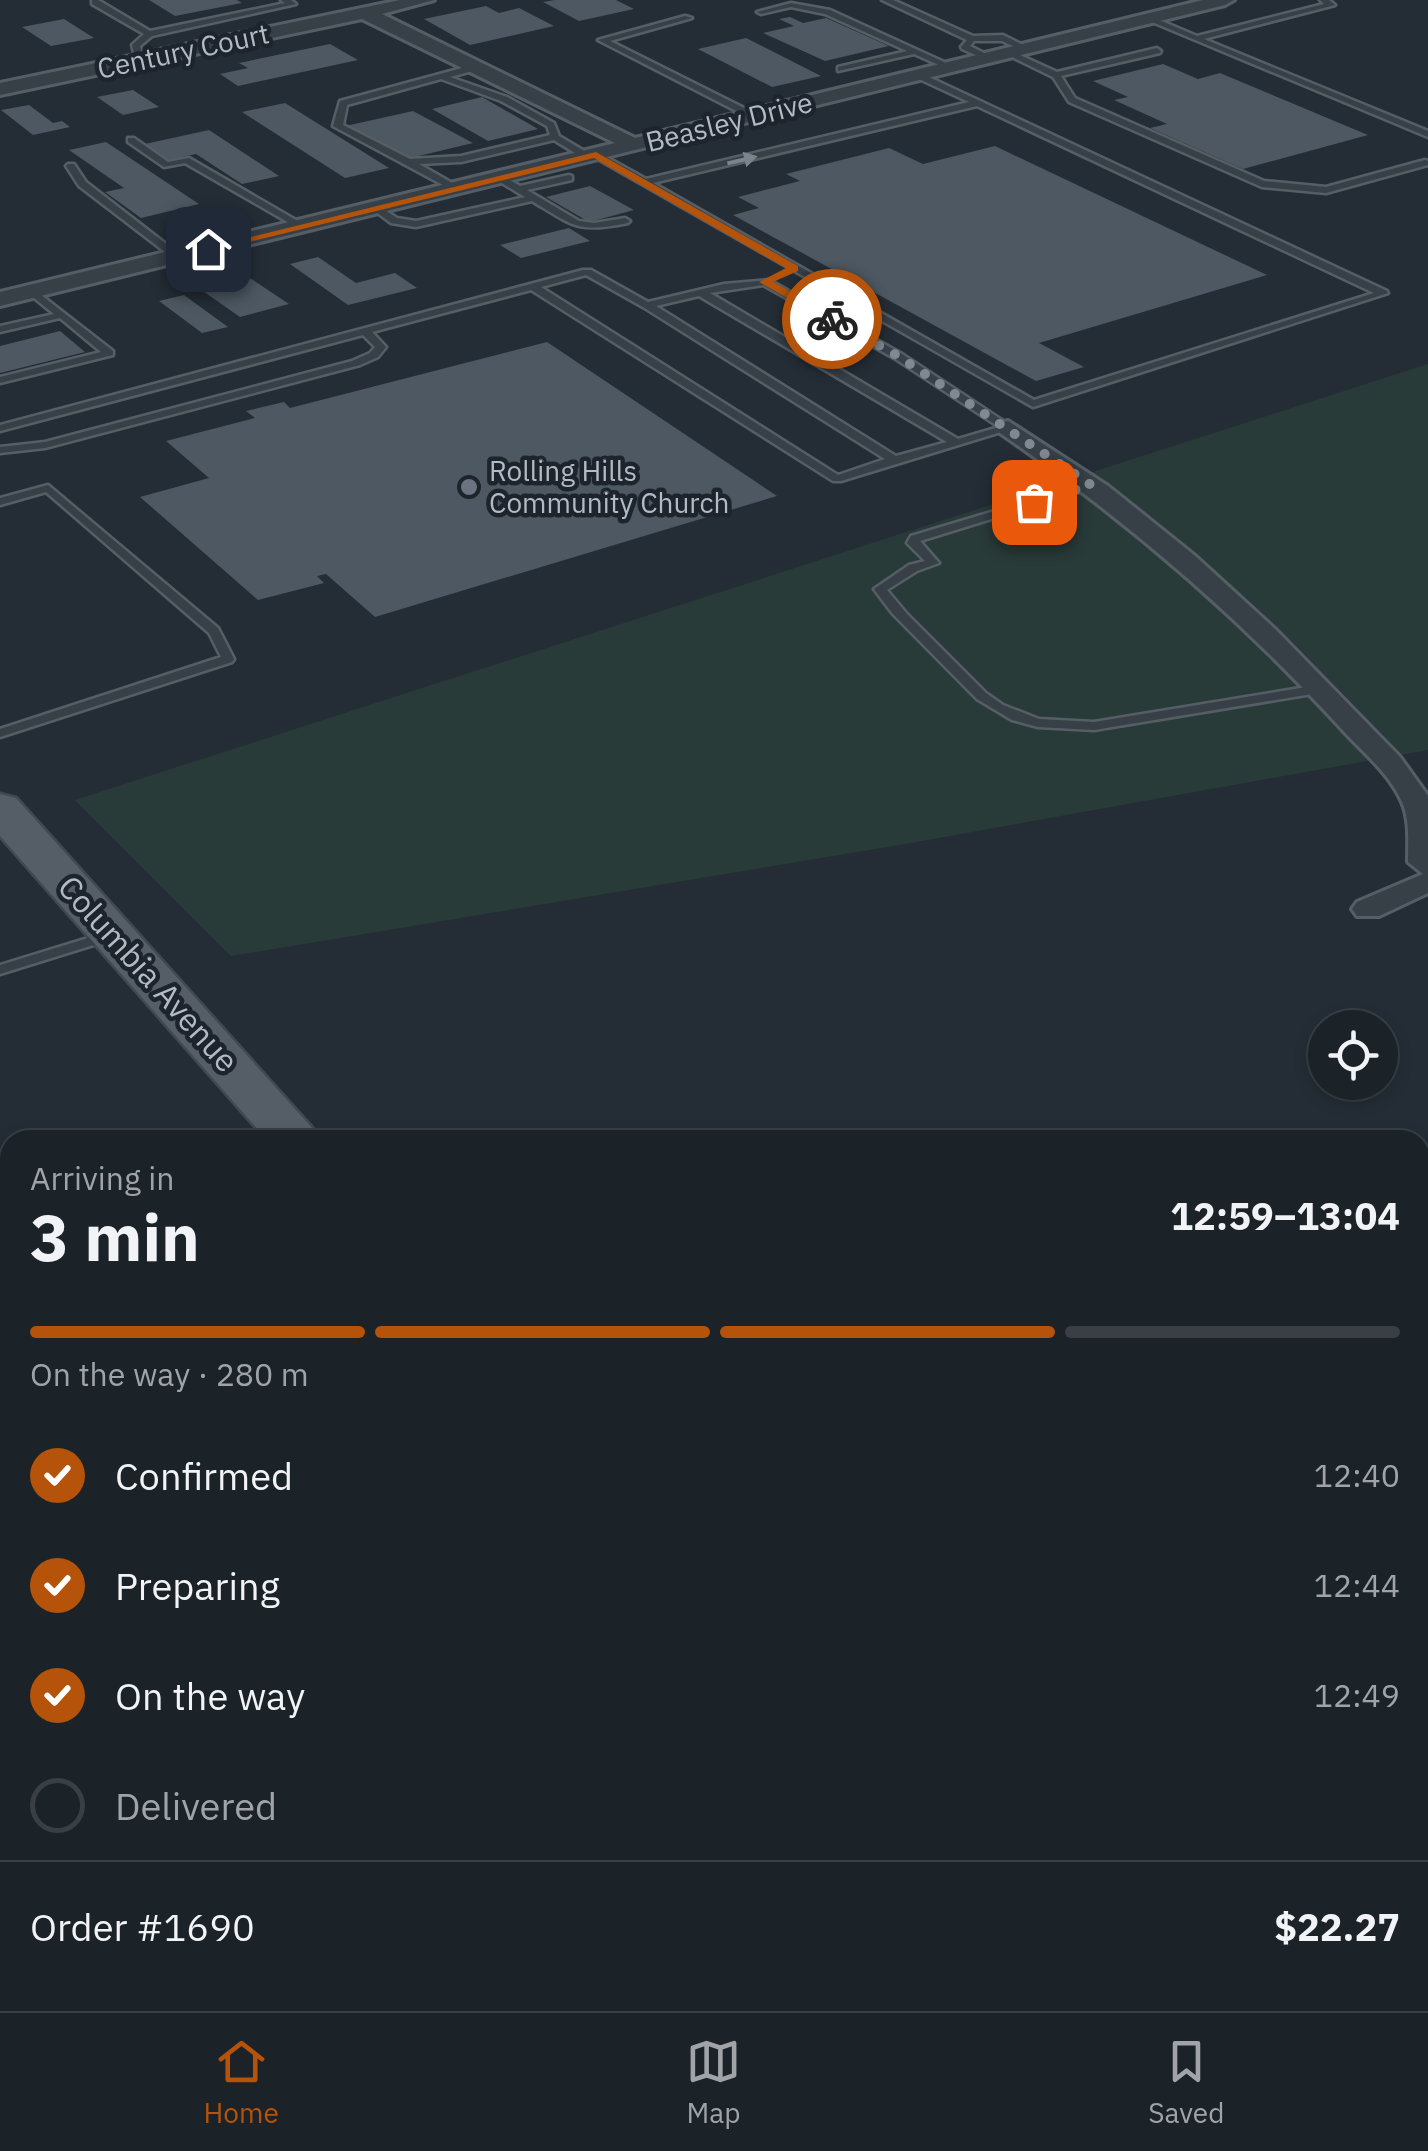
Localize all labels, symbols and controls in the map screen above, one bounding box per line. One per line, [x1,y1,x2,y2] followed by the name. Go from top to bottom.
[94,14,272,87] street label: Century Court
[642,83,816,160] street label: Beasley Drive
[727,152,758,167] one-way arrow
[166,207,251,292] pin
[181,222,236,277] icon: home
[782,269,882,369] courier
[805,292,860,347] icon: bike
[489,452,730,521] place label: Rolling Hills Community Church
[992,460,1077,545] pin
[1007,475,1062,530] icon: bag
[458,476,480,498] marker: Rolling Hills Community Church
[49,866,248,1081] street label: Columbia Avenue
[1308,1010,1398,1100] map controls
[1308,1010,1398,1100] button: locate
[30,1157,175,1199] text: Arriving in
[1170,1191,1400,1240] text: 12:59–13:04
[30,1194,200,1279] text: 3 min
[30,1353,309,1395] text: On the way · 280 m
[30,1448,85,1503] icon: check
[115,1451,293,1500] text: Confirmed
[1314,1454,1400,1496] text: 12:40
[30,1558,85,1613] icon: check
[115,1561,280,1610] text: Preparing
[1314,1564,1400,1606] text: 12:44
[30,1668,85,1723] icon: check
[115,1671,305,1720] text: On the way
[1314,1674,1400,1716] text: 12:49
[115,1781,277,1830] text: Delivered
[30,1902,255,1951] text: Order #1690
[1274,1902,1400,1951] text: $22.27
[204,2034,279,2131] tab: Home
[686,2034,741,2131] tab: Map
[1148,2034,1224,2131] tab: Saved

